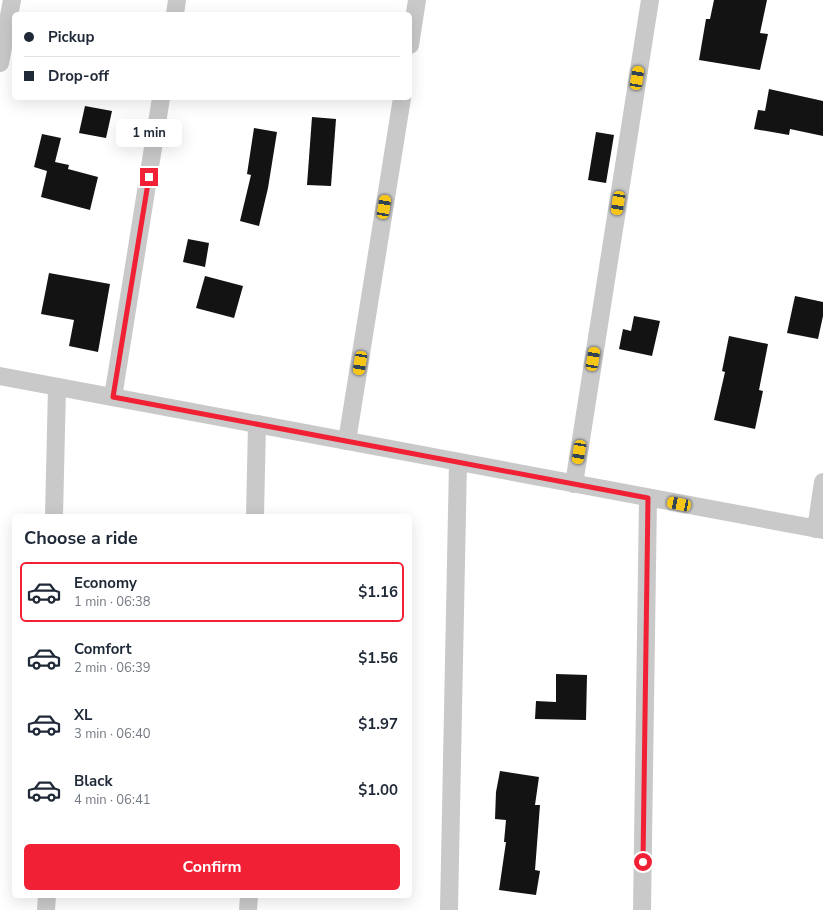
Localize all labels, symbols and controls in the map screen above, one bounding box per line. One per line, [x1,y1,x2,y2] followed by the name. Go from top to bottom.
[48,27,94,47] text: Pickup
[629,65,645,91] car
[48,66,109,86] text: Drop-off
[116,119,182,147] callout: 1 min
[132,124,166,142] text: 1 min
[140,168,158,186] route end
[610,190,626,216] car
[376,194,392,220] car
[585,346,601,372] car
[352,350,368,376] car
[571,439,587,465] car
[666,496,692,512] car
[24,526,138,550] text: Choose a ride
[74,573,137,593] text: Economy
[26,574,62,610] icon: car
[358,582,398,602] text: $1.16
[74,593,150,611] text: 1 min · 06:38
[74,639,131,659] text: Comfort
[26,640,62,676] icon: car
[358,648,398,668] text: $1.56
[74,659,150,677] text: 2 min · 06:39
[74,705,93,725] text: XL
[26,706,62,742] icon: car
[358,714,398,734] text: $1.97
[74,725,150,743] text: 3 min · 06:40
[74,771,112,791] text: Black
[26,772,62,808] icon: car
[358,780,398,800] text: $1.00
[74,791,150,809] text: 4 min · 06:41
[24,844,400,890] button: Confirm
[634,853,652,871] route start

